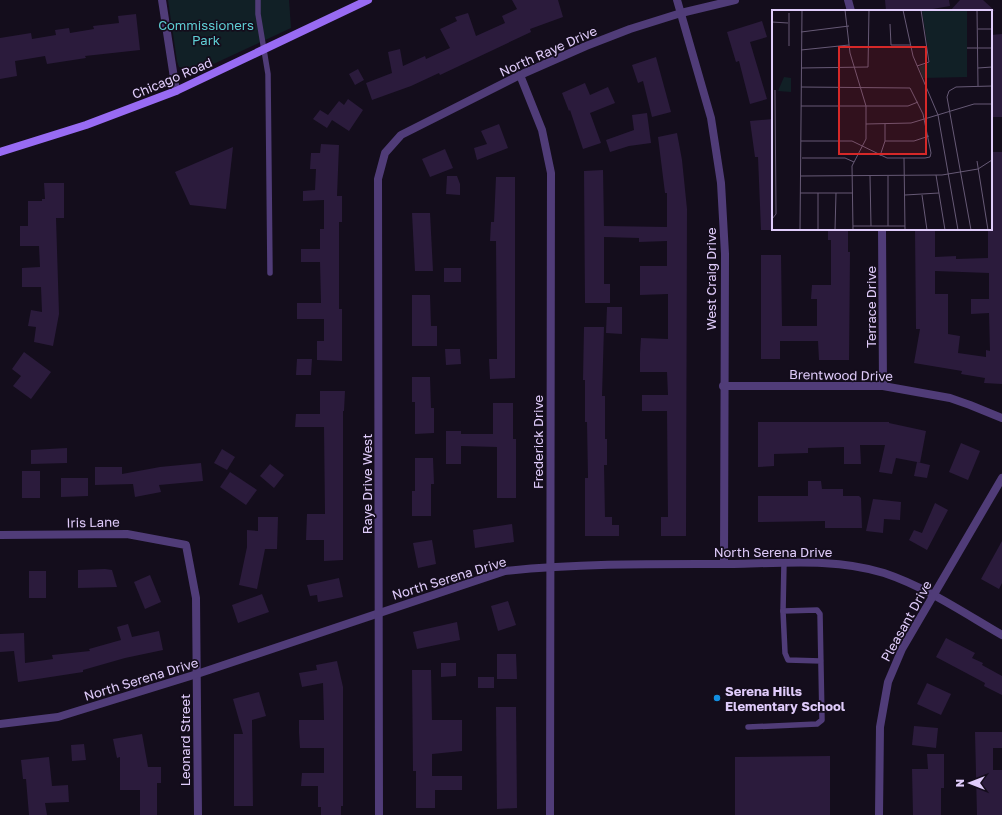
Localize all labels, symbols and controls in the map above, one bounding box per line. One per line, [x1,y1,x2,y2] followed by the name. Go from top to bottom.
[772,10,992,230] inset map
[158,17,254,48] park label: Commissioners Park
[497,22,599,80] street label: North Raye Drive
[129,54,215,102] street label: Chicago Road
[703,228,719,330] street label: West Craig Drive
[863,266,879,348] street label: Terrace Drive
[789,366,893,384] street label: Brentwood Drive
[530,395,546,489] street label: Frederick Drive
[359,434,375,534] street label: Raye Drive West
[66,514,120,530] street label: Iris Lane
[714,544,832,560] street label: North Serena Drive
[390,553,508,603] street label: North Serena Drive
[877,578,935,664] street label: Pleasant Drive
[82,654,200,704] street label: North Serena Drive
[725,683,846,714] place label: Serena Hills Elementary School
[712,693,722,703] marker: Serena Hills Elementary School
[177,694,193,786] street label: Leonard Street
[950,763,990,803] north arrow
[953,779,966,787] text: N

